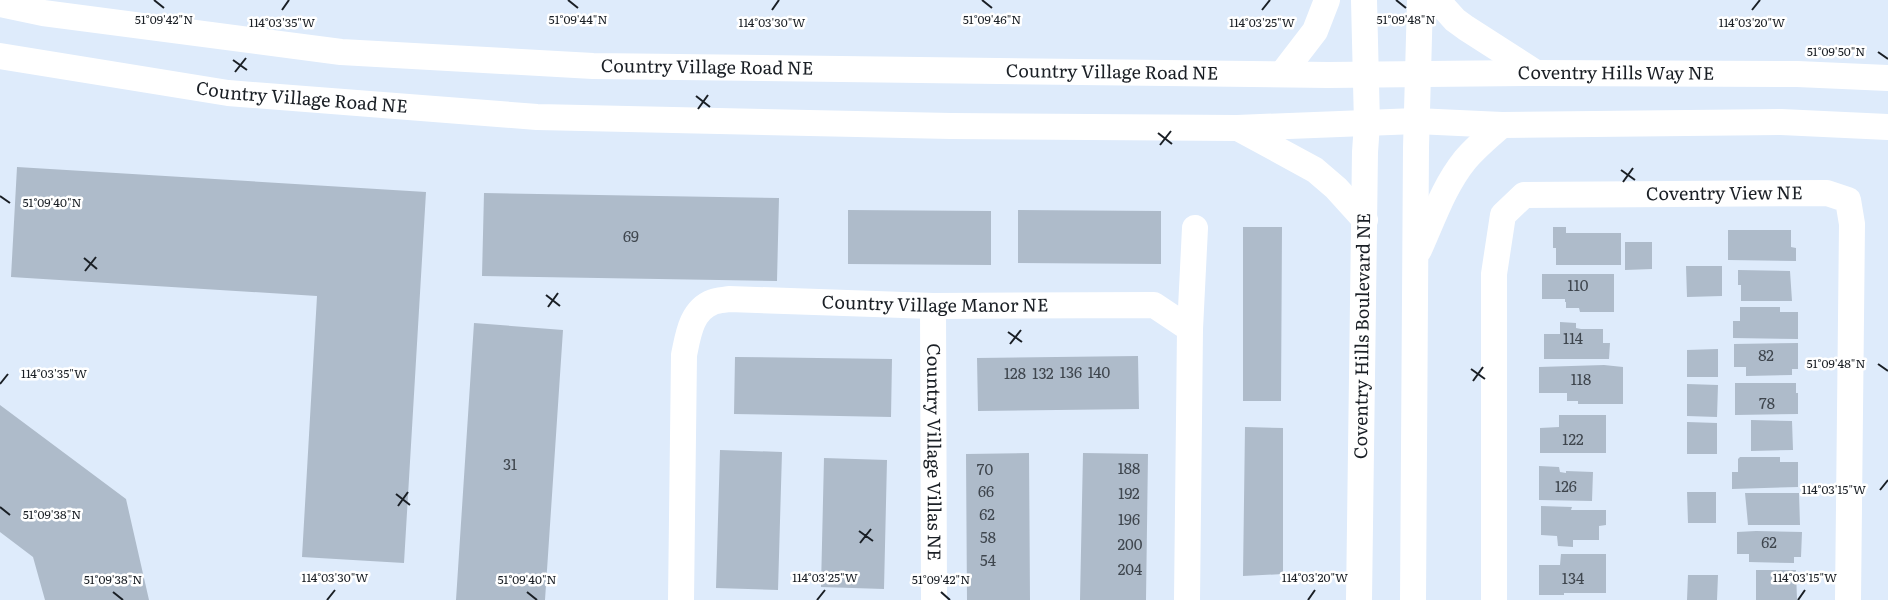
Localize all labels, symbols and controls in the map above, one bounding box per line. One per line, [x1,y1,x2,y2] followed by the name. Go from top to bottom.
[135,10,193,28] text: 51°09'42"N
[549,10,607,28] text: 51°09'44"N
[963,10,1021,28] text: 51°09'46"N
[1377,10,1435,28] text: 51°09'48"N
[249,13,315,31] text: 114°03'35"W
[739,13,805,31] text: 114°03'30"W
[1229,13,1295,31] text: 114°03'25"W
[1719,13,1785,31] text: 114°03'20"W
[1807,42,1865,60] text: 51°09'50"N
[601,51,814,81] street label: Country Village Road NE
[1006,56,1219,86] street label: Country Village Road NE
[1518,58,1714,86] street label: Coventry Hills Way NE
[194,73,409,119] street label: Country Village Road NE
[1646,178,1803,206] street label: Coventry View NE
[22,193,82,211] text: 51°09'40"N
[1346,213,1376,459] street label: Coventry Hills Boulevard NE
[623,224,639,247] house number: 69
[1568,273,1589,296] house number: 110
[821,287,1049,318] street label: Country Village Manor NE
[1563,326,1583,349] house number: 114
[921,343,949,561] street label: Country Village Villas NE
[1758,343,1774,366] house number: 82
[1807,354,1865,372] text: 51°09'48"N
[1060,360,1082,383] house number: 136
[1088,360,1111,383] house number: 140
[1004,361,1026,384] house number: 128
[1032,361,1054,384] house number: 132
[21,364,87,382] text: 114°03'35"W
[1571,367,1591,390] house number: 118
[1759,391,1775,414] house number: 78
[1562,427,1584,450] house number: 122
[503,452,517,475] house number: 31
[1118,456,1140,479] house number: 188
[977,457,993,480] house number: 70
[1555,474,1577,497] house number: 126
[978,479,994,502] house number: 66
[1802,480,1866,498] text: 114°03'15"W
[1118,481,1140,504] house number: 192
[979,502,995,525] house number: 62
[23,505,81,523] text: 51°09'38"N
[1118,507,1140,530] house number: 196
[980,525,996,548] house number: 58
[1761,530,1777,553] house number: 62
[1118,532,1143,555] house number: 200
[980,548,996,571] house number: 54
[1118,557,1142,580] house number: 204
[1562,566,1584,589] house number: 134
[302,568,368,586] text: 114°03'30"W
[792,568,858,586] text: 114°03'25"W
[1282,568,1348,586] text: 114°03'20"W
[1773,568,1837,586] text: 114°03'15"W
[84,570,142,588] text: 51°09'38"N
[497,570,557,588] text: 51°09'40"N
[912,570,970,588] text: 51°09'42"N

